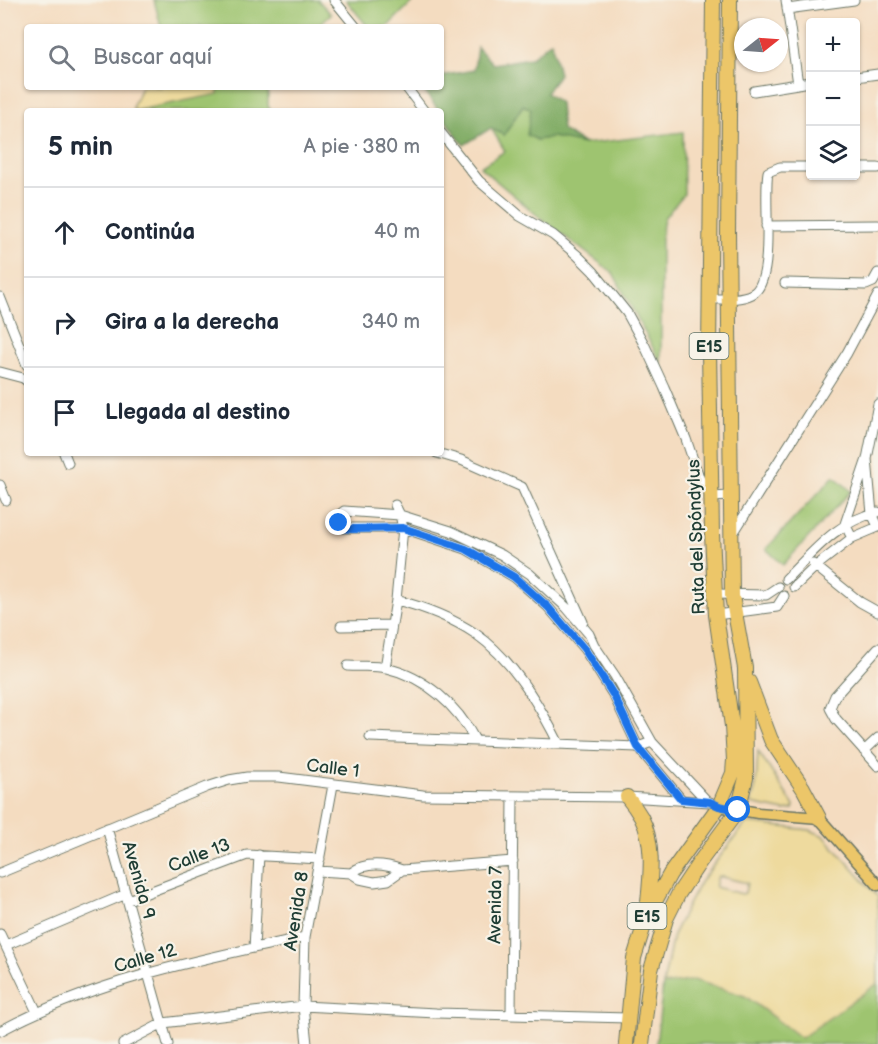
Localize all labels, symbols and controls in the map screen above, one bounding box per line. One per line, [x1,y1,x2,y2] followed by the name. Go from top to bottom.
[734,18,788,72] north arrow
[806,18,860,180] map controls
[806,18,860,72] button: +
[24,24,444,90] search box
[45,41,78,74] icon: search
[93,44,212,71] text: Buscar aquí
[806,72,860,126] button: −
[806,126,860,180] button: layers
[48,132,113,163] text: 5 min
[304,135,420,159] text: A pie · 380 m
[48,216,81,249] icon: ahead
[105,219,195,246] text: Continúa
[374,220,420,244] text: 40 m
[48,306,81,339] icon: right
[105,309,279,336] text: Gira a la derecha
[362,310,420,334] text: 340 m
[690,333,728,359] road number: E15
[48,396,81,429] icon: arrive
[105,399,290,426] text: Llegada al destino
[683,459,710,615] street label: Ruta del Spóndylus
[325,509,351,535] route end
[305,755,361,782] street label: Calle 1
[724,796,750,822] route start
[165,834,233,877] street label: Calle 13
[117,839,160,921] street label: Avenida 9
[484,866,507,944] street label: Avenida 7
[280,870,313,952] street label: Avenida 8
[628,903,666,929] road number: E15
[111,939,179,977] street label: Calle 12

